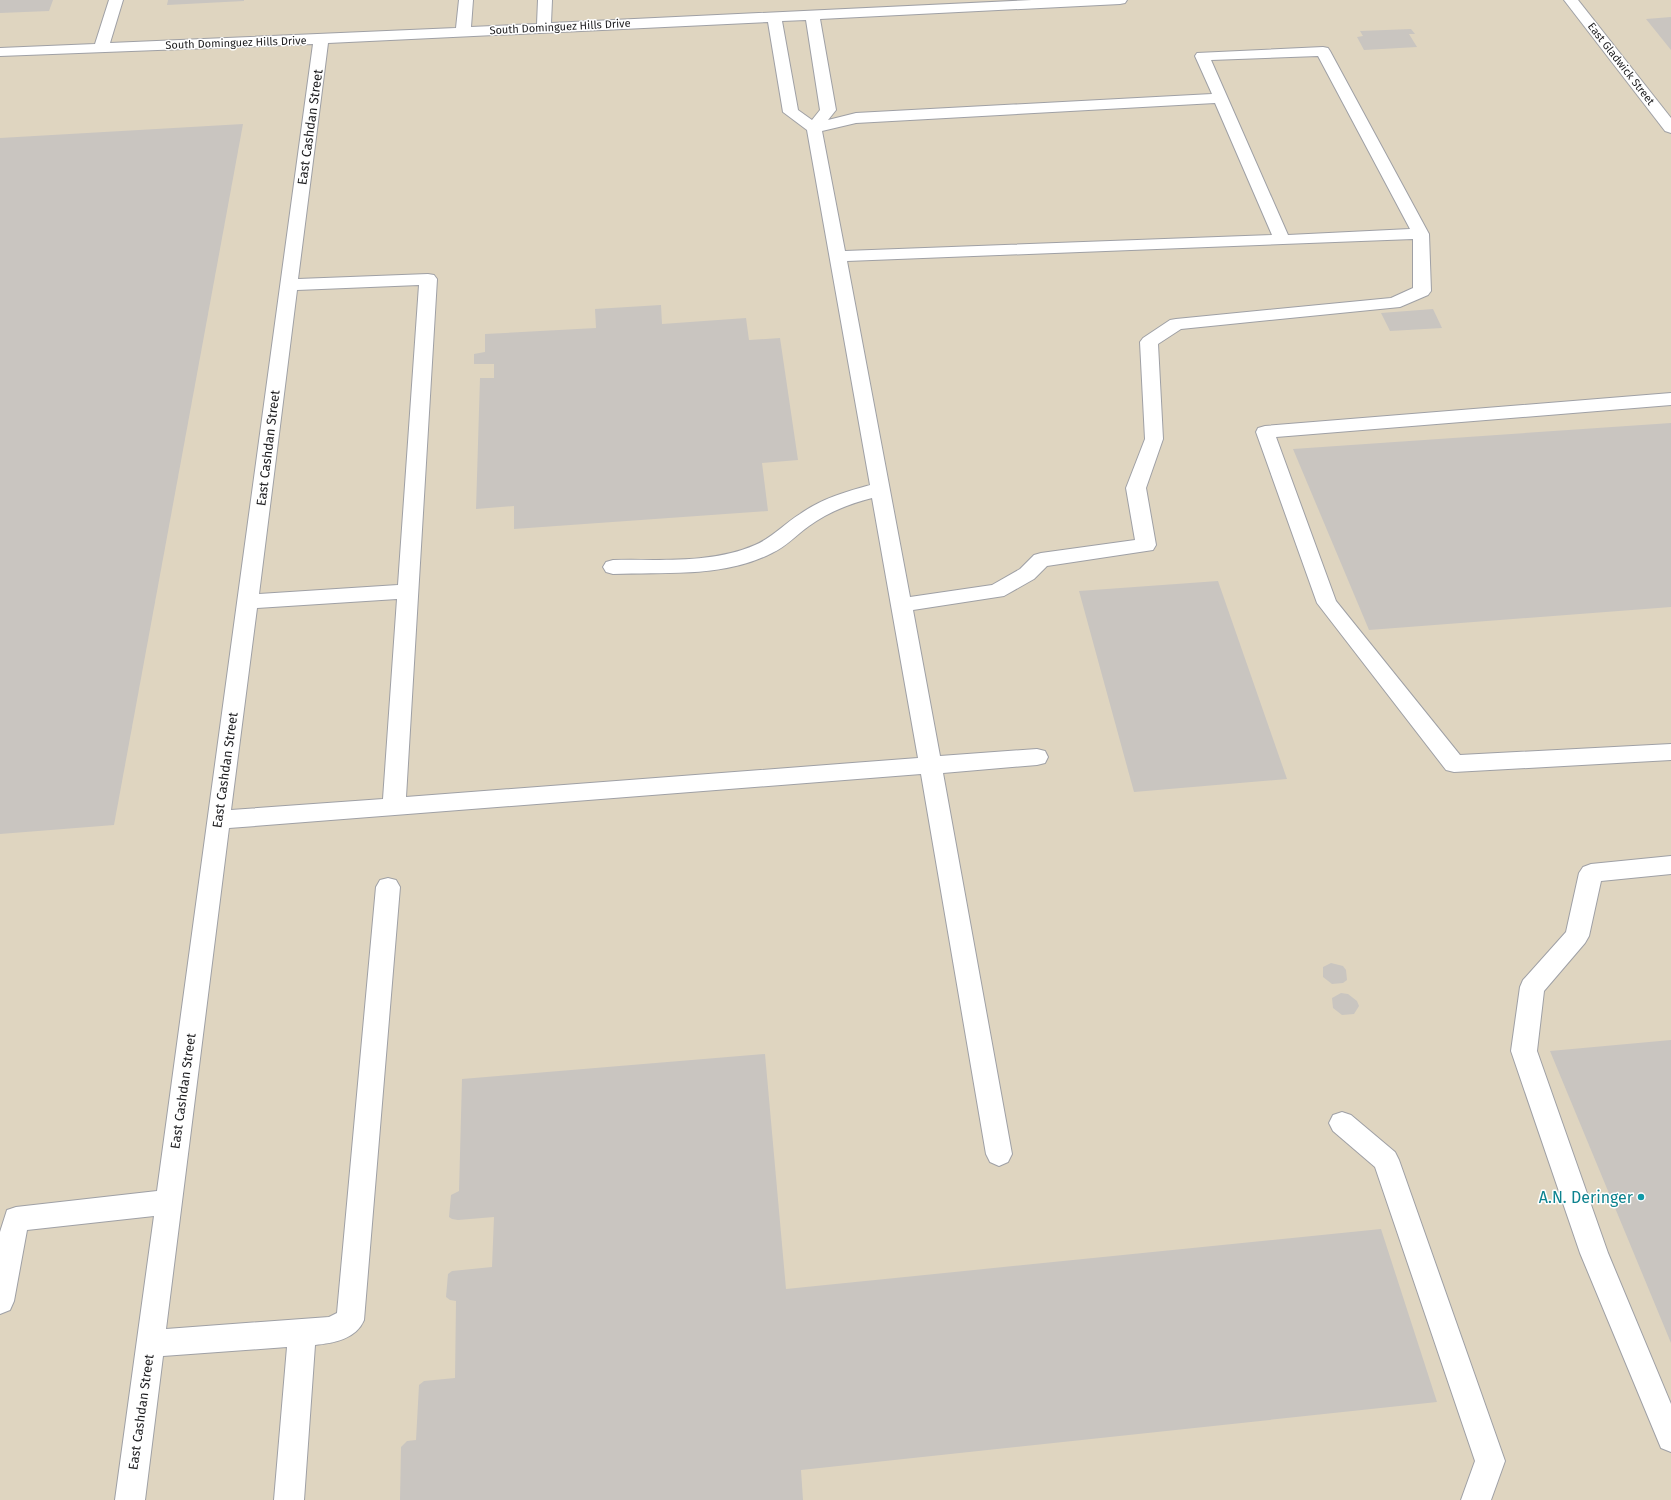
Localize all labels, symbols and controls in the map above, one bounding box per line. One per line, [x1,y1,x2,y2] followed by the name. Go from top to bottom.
[489,17,631,37] street label: South Dominguez Hills Drive
[1585,20,1657,108] street label: East Gladwick Street
[165,34,307,52] street label: South Dominguez Hills Drive
[294,68,326,186] street label: East Cashdan Street
[253,389,283,507] street label: East Cashdan Street
[209,711,241,829] street label: East Cashdan Street
[167,1032,199,1150] street label: East Cashdan Street
[1539,1188,1634,1207] place label: A.N. Deringer
[1636,1192,1646,1202] marker: A.N. Deringer
[125,1353,157,1471] street label: East Cashdan Street

